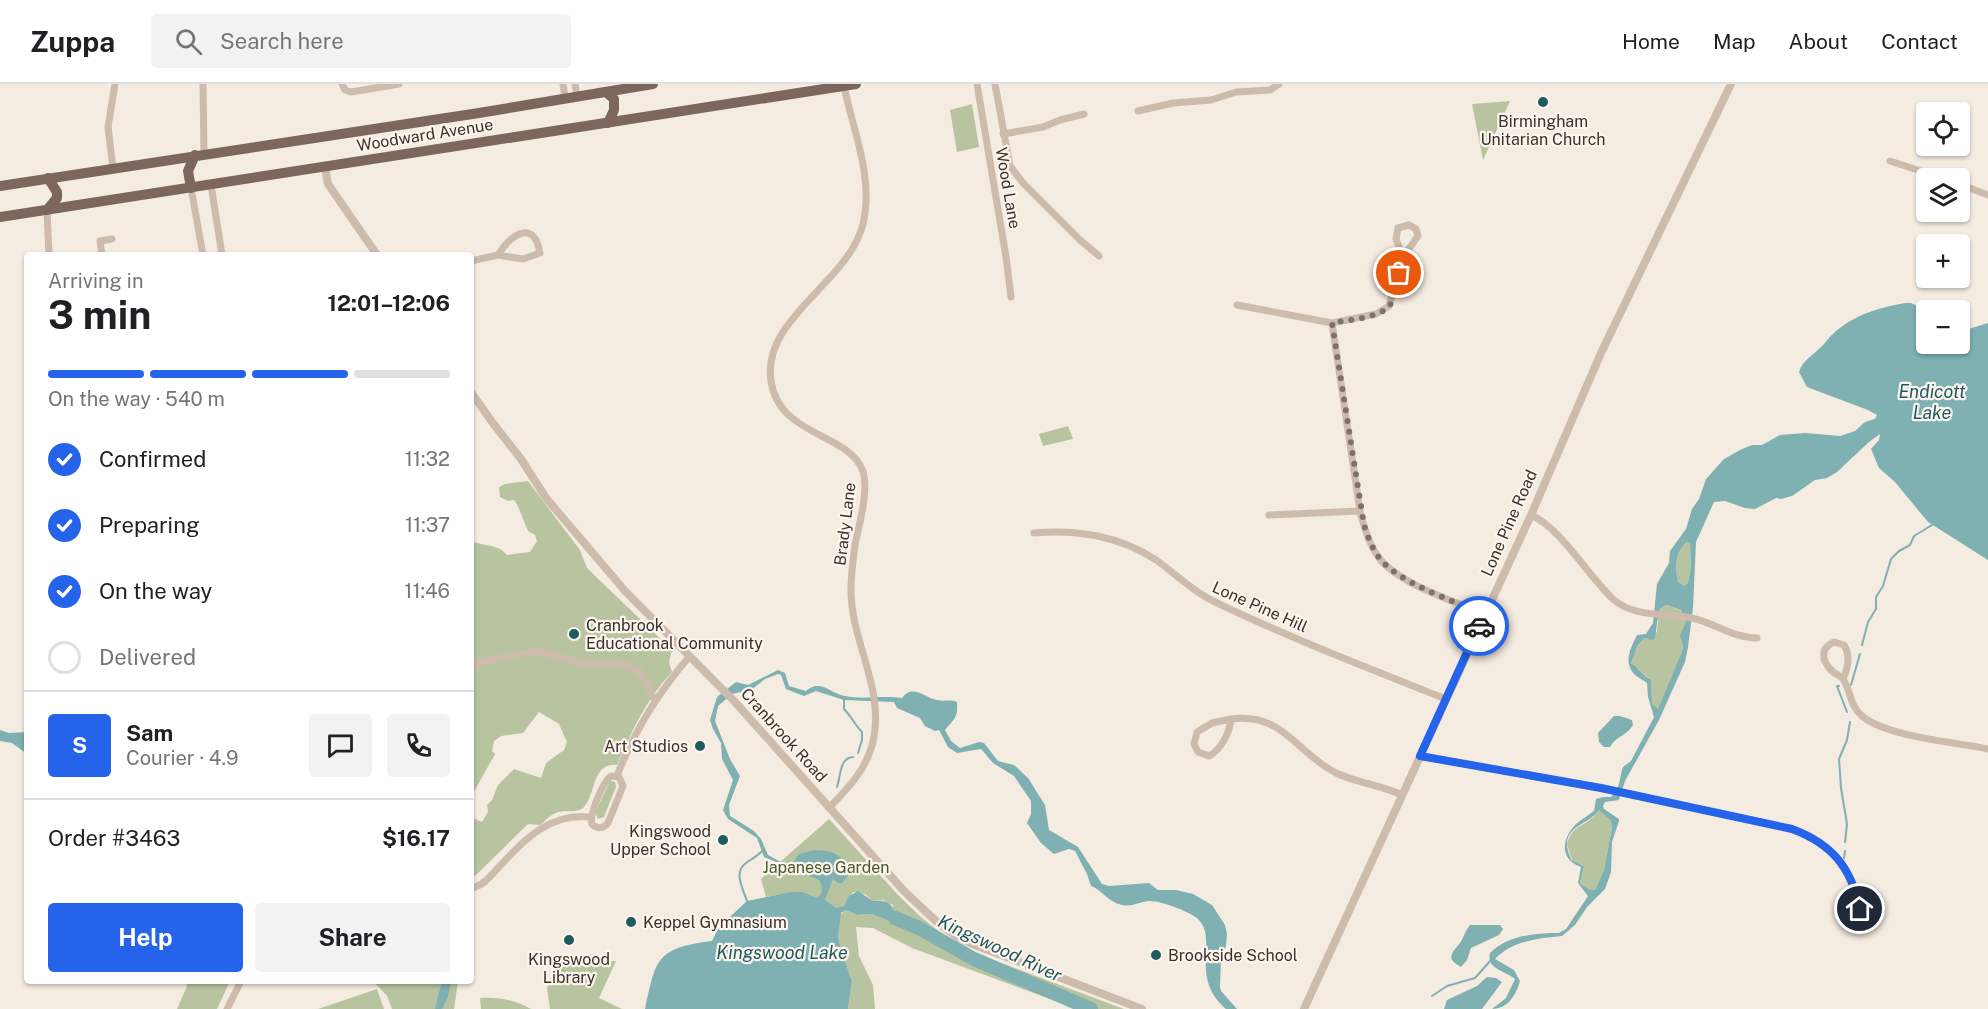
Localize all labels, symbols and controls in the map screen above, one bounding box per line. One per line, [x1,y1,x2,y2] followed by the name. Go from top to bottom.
[151,14,571,68] search box
[30,25,115,58] text: Zuppa
[172,25,205,58] icon: search
[220,28,344,54] text: Search here
[1622,29,1680,54] text: Home
[1713,29,1756,54] text: Map
[1789,29,1848,54] text: About
[1881,29,1958,54] text: Contact
[1536,95,1550,109] marker: Birmingham Unitarian Church
[1916,102,1970,354] map controls
[1916,102,1970,156] button: locate
[1480,112,1606,149] place label: Birmingham Unitarian Church
[355,115,495,155] street label: Woodward Avenue
[992,146,1024,230] street label: Wood Lane
[1916,168,1970,222] button: layers
[1916,234,1970,288] button: +
[1373,247,1424,298] pin
[1382,256,1415,289] icon: bag
[48,269,143,293] text: Arriving in
[328,290,450,316] text: 12:01–12:06
[48,292,151,338] text: 3 min
[1916,300,1970,354] button: −
[1899,381,1966,423] water label: Endicott Lake
[48,387,225,411] text: On the way · 540 m
[48,443,81,476] icon: check
[99,446,206,472] text: Confirmed
[405,447,450,471] text: 11:32
[1477,467,1541,579] street label: Lone Pine Road
[830,481,860,567] street label: Brady Lane
[48,509,81,542] icon: check
[99,512,200,538] text: Preparing
[405,513,450,537] text: 11:37
[48,575,81,608] icon: check
[99,578,212,604] text: On the way
[1209,578,1311,637] street label: Lone Pine Hill
[404,579,450,603] text: 11:46
[1449,596,1509,656] courier
[1463,610,1496,643] icon: car
[586,616,763,653] place label: Cranbrook Educational Community
[567,627,581,641] marker: Cranbrook Educational Community
[99,644,196,670] text: Delivered
[737,684,831,786] street label: Cranbrook Road
[309,714,372,777] button: chat
[387,714,450,777] button: phone
[126,720,173,746] text: Sam
[72,732,87,758] text: S
[604,737,688,756] place label: Art Studios
[693,739,707,753] marker: Art Studios
[126,746,238,770] text: Courier · 4.9
[610,822,711,859] place label: Kingswood Upper School
[48,825,180,851] text: Order #3463
[382,825,450,851] text: $16.17
[716,833,730,847] marker: Kingswood Upper School
[762,858,890,877] park label: Japanese Garden
[1834,883,1885,934] pin
[1843,892,1876,925] icon: home
[48,903,243,972] button: Help
[255,903,450,972] button: Share
[935,910,1065,986] water label: Kingswood River
[643,913,787,932] place label: Keppel Gymnasium
[624,915,638,929] marker: Keppel Gymnasium
[562,933,576,947] marker: Kingswood Library
[716,942,848,963] water label: Kingswood Lake
[1168,946,1298,965] place label: Brookside School
[1149,948,1163,962] marker: Brookside School
[528,950,610,987] place label: Kingswood Library

